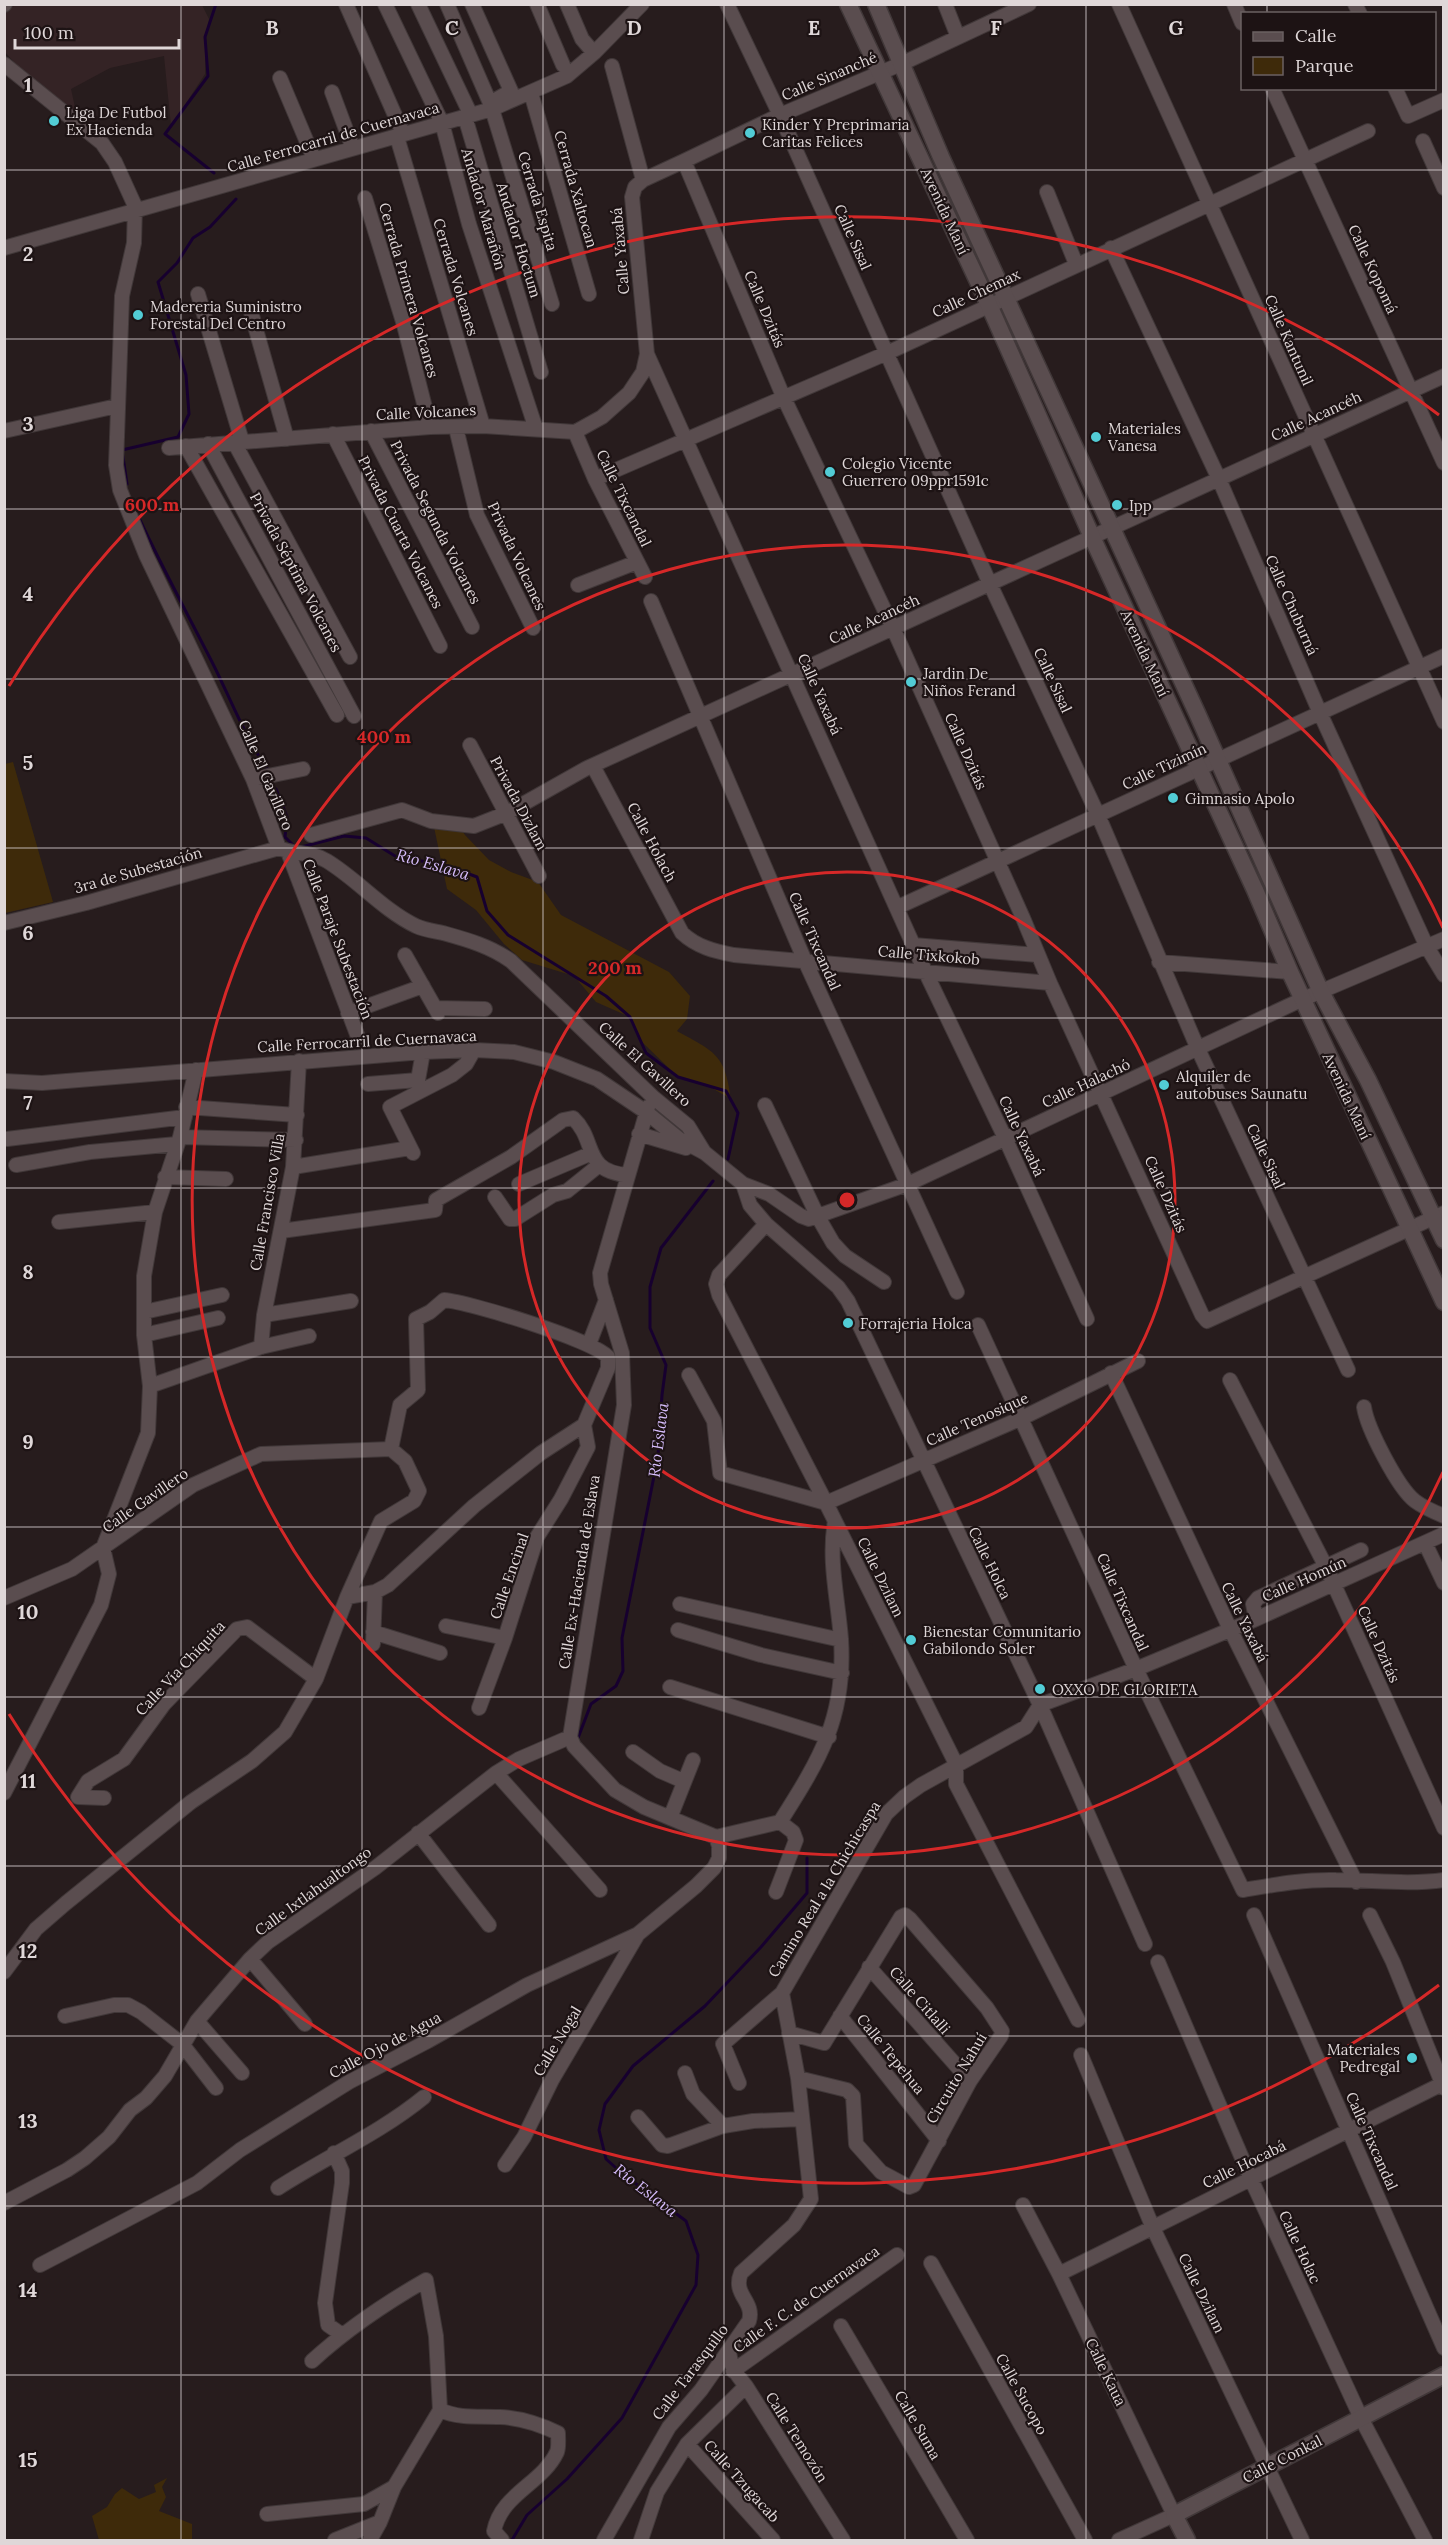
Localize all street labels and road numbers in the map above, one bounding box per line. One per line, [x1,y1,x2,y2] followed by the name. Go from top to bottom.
[778,47,880,105] street label: Calle Sinanché
[225,98,442,176] street label: Calle Ferrocarril de Cuernavaca
[550,128,602,250] street label: Cerrada Xaltocan
[457,145,511,272] street label: Andador Marañón
[514,149,562,253] street label: Cerrada Espita
[916,164,973,257] street label: Avenida Maní
[492,179,546,300] street label: Andador Hoctum
[375,200,443,380] street label: Cerrada Primera Volcanes
[830,201,876,273] street label: Calle Sisal
[607,207,633,295] street label: Calle Yaxabá
[429,216,483,338] street label: Cerrada Volcanes
[1344,221,1402,317] street label: Calle Kopomá
[929,264,1023,322] street label: Calle Chemax
[740,267,790,351] street label: Calle Dzitás
[1260,292,1318,388] street label: Calle Kantunil
[1268,387,1364,445] street label: Calle Acancéh
[375,400,477,424] street label: Calle Volcanes
[386,437,486,607] street label: Privada Segunda Volcanes
[592,446,656,550] street label: Calle Tixcandal
[354,452,448,612] street label: Privada Cuarta Volcanes
[246,489,346,655] street label: Privada Séptima Volcanes
[484,499,550,613] street label: Privada Volcanes
[1261,552,1323,658] street label: Calle Chuburná
[826,590,922,648] street label: Calle Acancéh
[1116,606,1173,699] street label: Avenida Maní
[1030,644,1076,716] street label: Calle Sisal
[794,650,847,738] street label: Calle Yaxabá
[941,710,991,792] street label: Calle Dzitás
[234,717,298,833] street label: Calle El Gavillero
[1119,738,1209,794] street label: Calle Tizimín
[486,753,552,853] street label: Privada Dizlam
[623,799,681,885] street label: Calle Holach
[72,843,204,897] street label: 3ra de Subestación
[299,856,377,1022] street label: Calle Paraje Subestación
[785,889,845,993] street label: Calle Tixcandal
[877,941,981,969] street label: Calle Tixkokob
[595,1017,695,1111] street label: Calle El Gavillero
[257,1026,478,1056] street label: Calle Ferrocarril de Cuernavaca
[1318,1049,1375,1142] street label: Avenida Maní
[1039,1054,1133,1112] street label: Calle Halachó
[995,1092,1049,1180] street label: Calle Yaxabá
[1243,1120,1289,1192] street label: Calle Sisal
[246,1132,288,1272] street label: Calle Francisco Villa
[1141,1153,1191,1235] street label: Calle Dzitás
[923,1388,1031,1450] street label: Calle Tenosique
[98,1463,192,1537] street label: Calle Gavillero
[554,1473,604,1670] street label: Calle Ex-Hacienda de Eslava
[964,1524,1016,1603] street label: Calle Holca
[485,1530,533,1622] street label: Calle Encinal
[853,1534,909,1620] street label: Calle Dzilam
[1093,1550,1153,1654] street label: Calle Tixcandal
[1259,1552,1349,1606] street label: Calle Homún
[1217,1579,1273,1666] street label: Calle Yaxabá
[1354,1603,1404,1685] street label: Calle Dzitás
[131,1616,229,1720] street label: Calle Vía Chiquita
[764,1797,884,1981] street label: Camino Real a la Chichicaspa
[251,1842,375,1940] street label: Calle Ixtlahualtongo
[885,1962,955,2038] street label: Calle Citlalli
[529,2002,585,2080] street label: Calle Nogal
[326,2007,444,2083] street label: Calle Ojo de Agua
[853,2010,929,2098] street label: Calle Tepehua
[922,2029,990,2127] street label: Circuito Nahuí
[1342,2089,1402,2193] street label: Calle Tixcandal
[1199,2135,1289,2192] street label: Calle Hocabá
[1275,2207,1325,2287] street label: Calle Holac
[729,2241,883,2357] street label: Calle F. C. de Cuernavaca
[1174,2250,1230,2336] street label: Calle Dzilam
[648,2320,732,2424] street label: Calle Tarasquillo
[1081,2335,1131,2409] street label: Calle Kaua
[992,2350,1052,2438] street label: Calle Sucopo
[891,2387,946,2463] street label: Calle Suma
[762,2388,832,2486] street label: Calle Temozón
[1239,2431,1325,2487] street label: Calle Conkal
[700,2436,784,2526] street label: Calle Tzugacab

